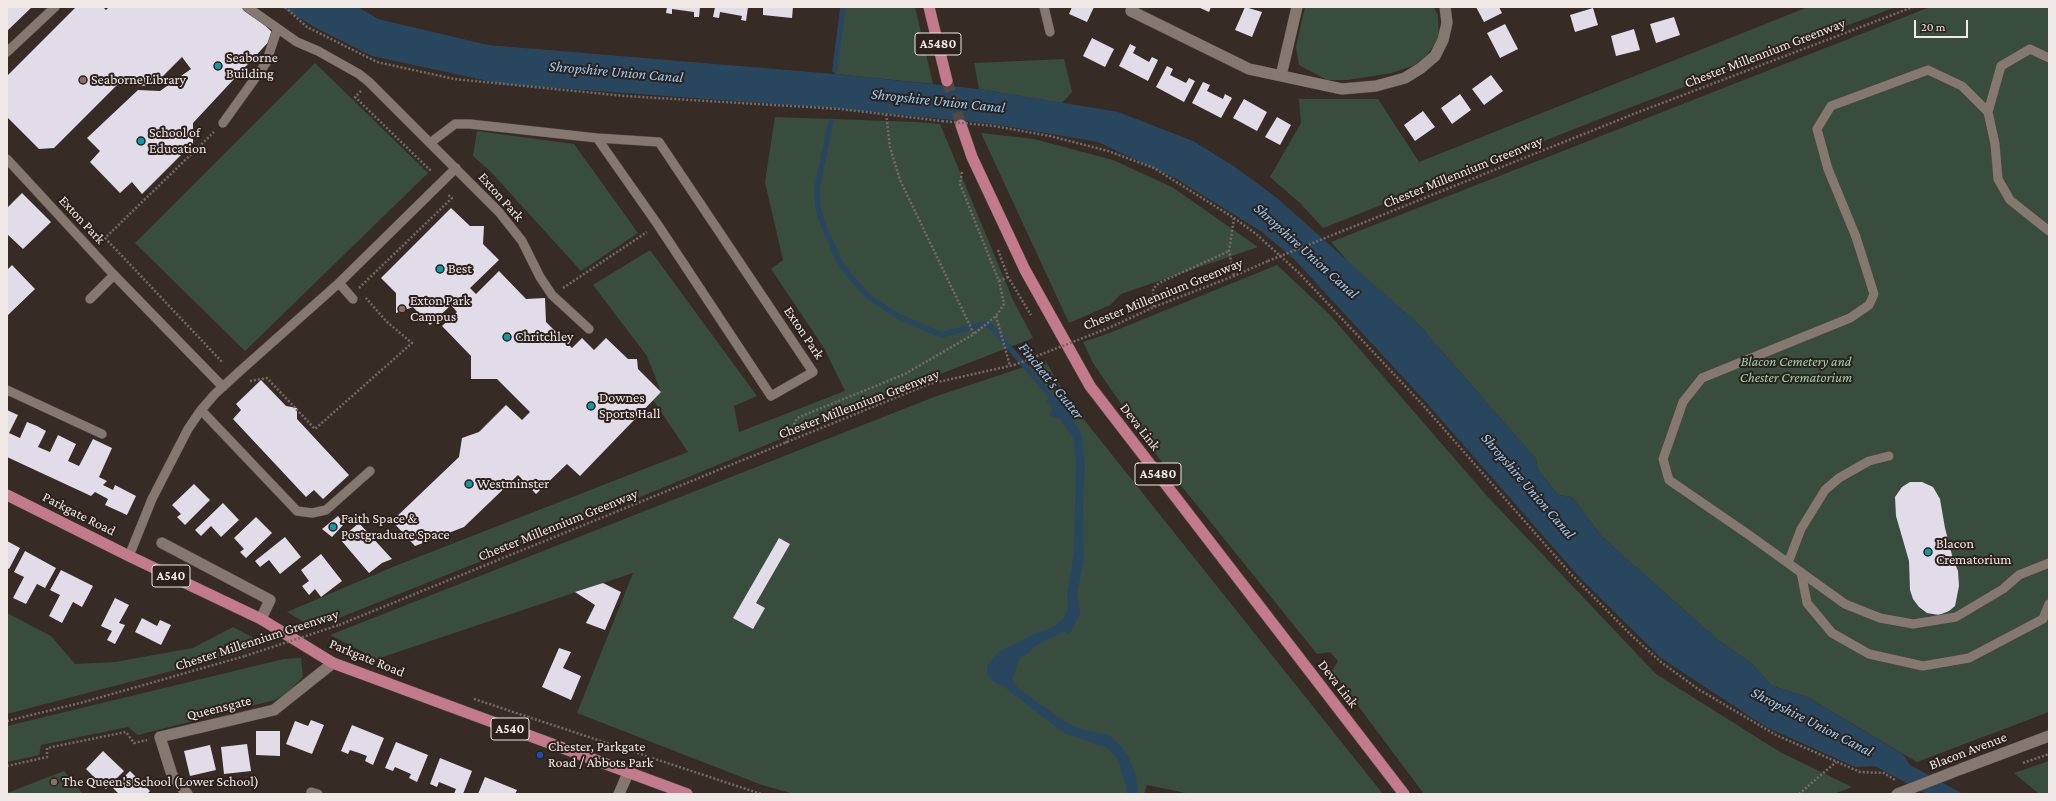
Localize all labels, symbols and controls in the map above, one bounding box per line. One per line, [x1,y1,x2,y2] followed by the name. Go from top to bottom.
[1916,12,1970,38] scale bar
[1682,15,1848,91] street label: Chester Millennium Greenway
[1921,20,1945,34] text: 20 m
[915,33,961,55] road number: A5480
[226,50,278,82] place label: Seaborne Building
[548,57,684,87] water label: Shropshire Union Canal
[213,61,223,71] marker: Seaborne Building
[91,72,186,88] place label: Seaborne Library
[78,75,88,85] marker: Seaborne Library
[870,85,1006,117] water label: Shropshire Union Canal
[149,125,206,158] place label: School of Education
[1381,132,1545,212] street label: Chester Millennium Greenway
[136,136,146,146] marker: School of Education
[475,169,527,225] street label: Exton Park
[55,192,109,248] street label: Exton Park
[1250,199,1362,303] water label: Shropshire Union Canal
[1081,254,1245,334] street label: Chester Millennium Greenway
[448,261,472,277] place label: Best
[435,264,445,274] marker: Best
[410,293,470,326] place label: Exton Park Campus
[780,303,828,363] street label: Exton Park
[397,304,407,314] marker: Exton Park Campus
[515,329,573,345] place label: Chritchley
[502,332,512,342] marker: Chritchley
[1015,339,1087,423] water label: Finchett's Gutter
[1740,354,1852,386] park label: Blacon Cemetery and Chester Crematorium
[776,366,942,442] street label: Chester Millennium Greenway
[599,390,660,422] place label: Downes Sports Hall
[1116,400,1164,454] street label: Deva Link
[586,401,596,411] marker: Downes Sports Hall
[1477,429,1579,543] water label: Shropshire Union Canal
[1135,463,1181,485] road number: A5480
[477,476,549,492] place label: Westminster
[464,479,474,489] marker: Westminster
[476,485,640,565] street label: Chester Millennium Greenway
[40,488,118,540] street label: Parkgate Road
[341,511,450,544] place label: Faith Space & Postgraduate Space
[328,522,338,532] marker: Faith Space & Postgraduate Space
[1936,536,2012,568] place label: Blacon Crematorium
[1923,547,1933,557] marker: Blacon Crematorium
[152,565,190,587] road number: A540
[173,606,341,674] street label: Chester Millennium Greenway
[327,635,407,681] street label: Parkgate Road
[1314,657,1362,711] street label: Deva Link
[1748,683,1876,761] water label: Shropshire Union Canal
[185,692,253,724] street label: Queensgate
[491,718,529,740] road number: A540
[1927,728,2009,774] street label: Blacon Avenue
[548,739,653,772] place label: Chester, Parkgate Road / Abbots Park
[535,750,545,760] marker: Chester, Parkgate Road / Abbots Park
[62,774,259,790] place label: The Queen's School (Lower School)
[49,777,59,787] marker: The Queen's School (Lower School)

